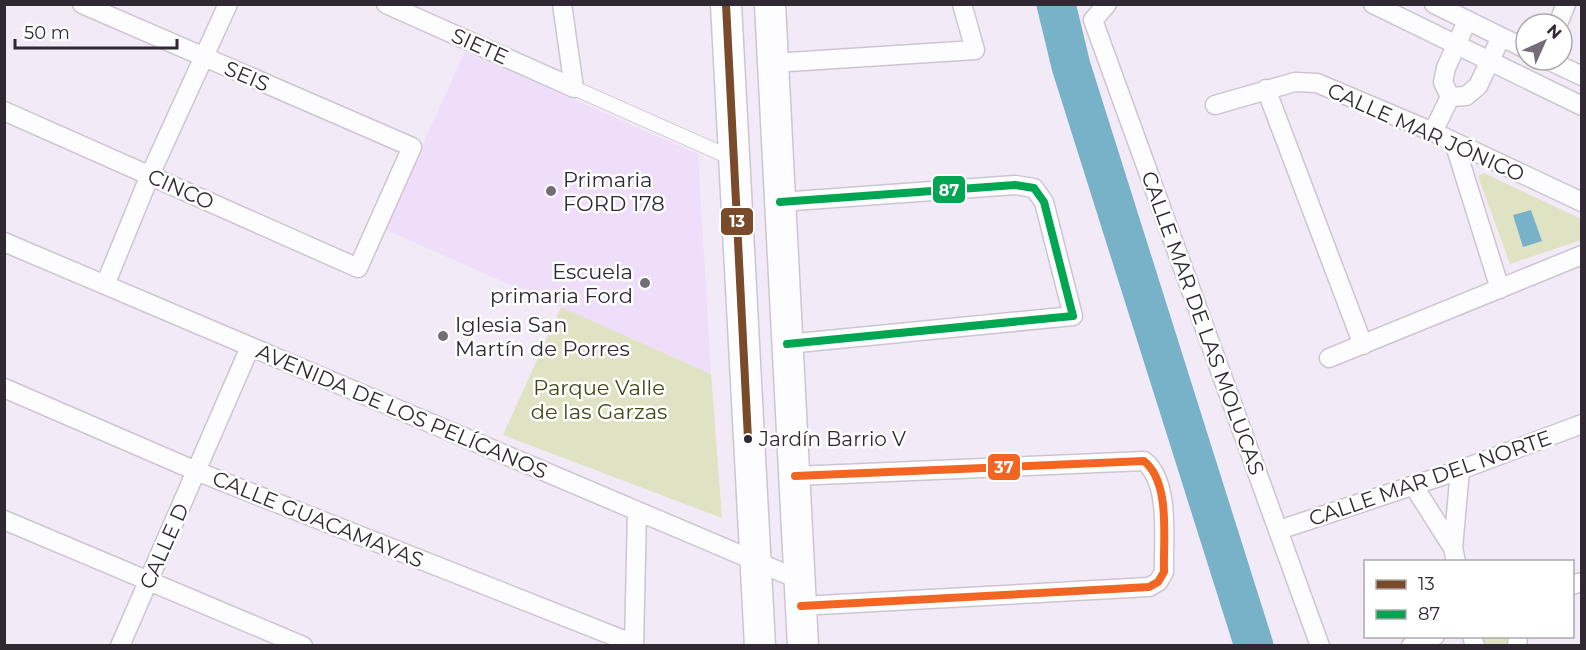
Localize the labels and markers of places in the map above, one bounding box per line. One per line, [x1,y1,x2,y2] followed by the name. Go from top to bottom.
[563,167,665,216] place label: Primaria FORD 178
[544,184,558,198] marker: Primaria FORD 178
[490,259,633,308] place label: Escuela primaria Ford
[638,276,652,290] marker: Escuela primaria Ford
[455,312,630,361] place label: Iglesia San Martín de Porres
[436,329,450,343] marker: Iglesia San Martín de Porres
[758,427,906,451] place label: Jardín Barrio V
[742,433,754,445] marker: Jardín Barrio V

